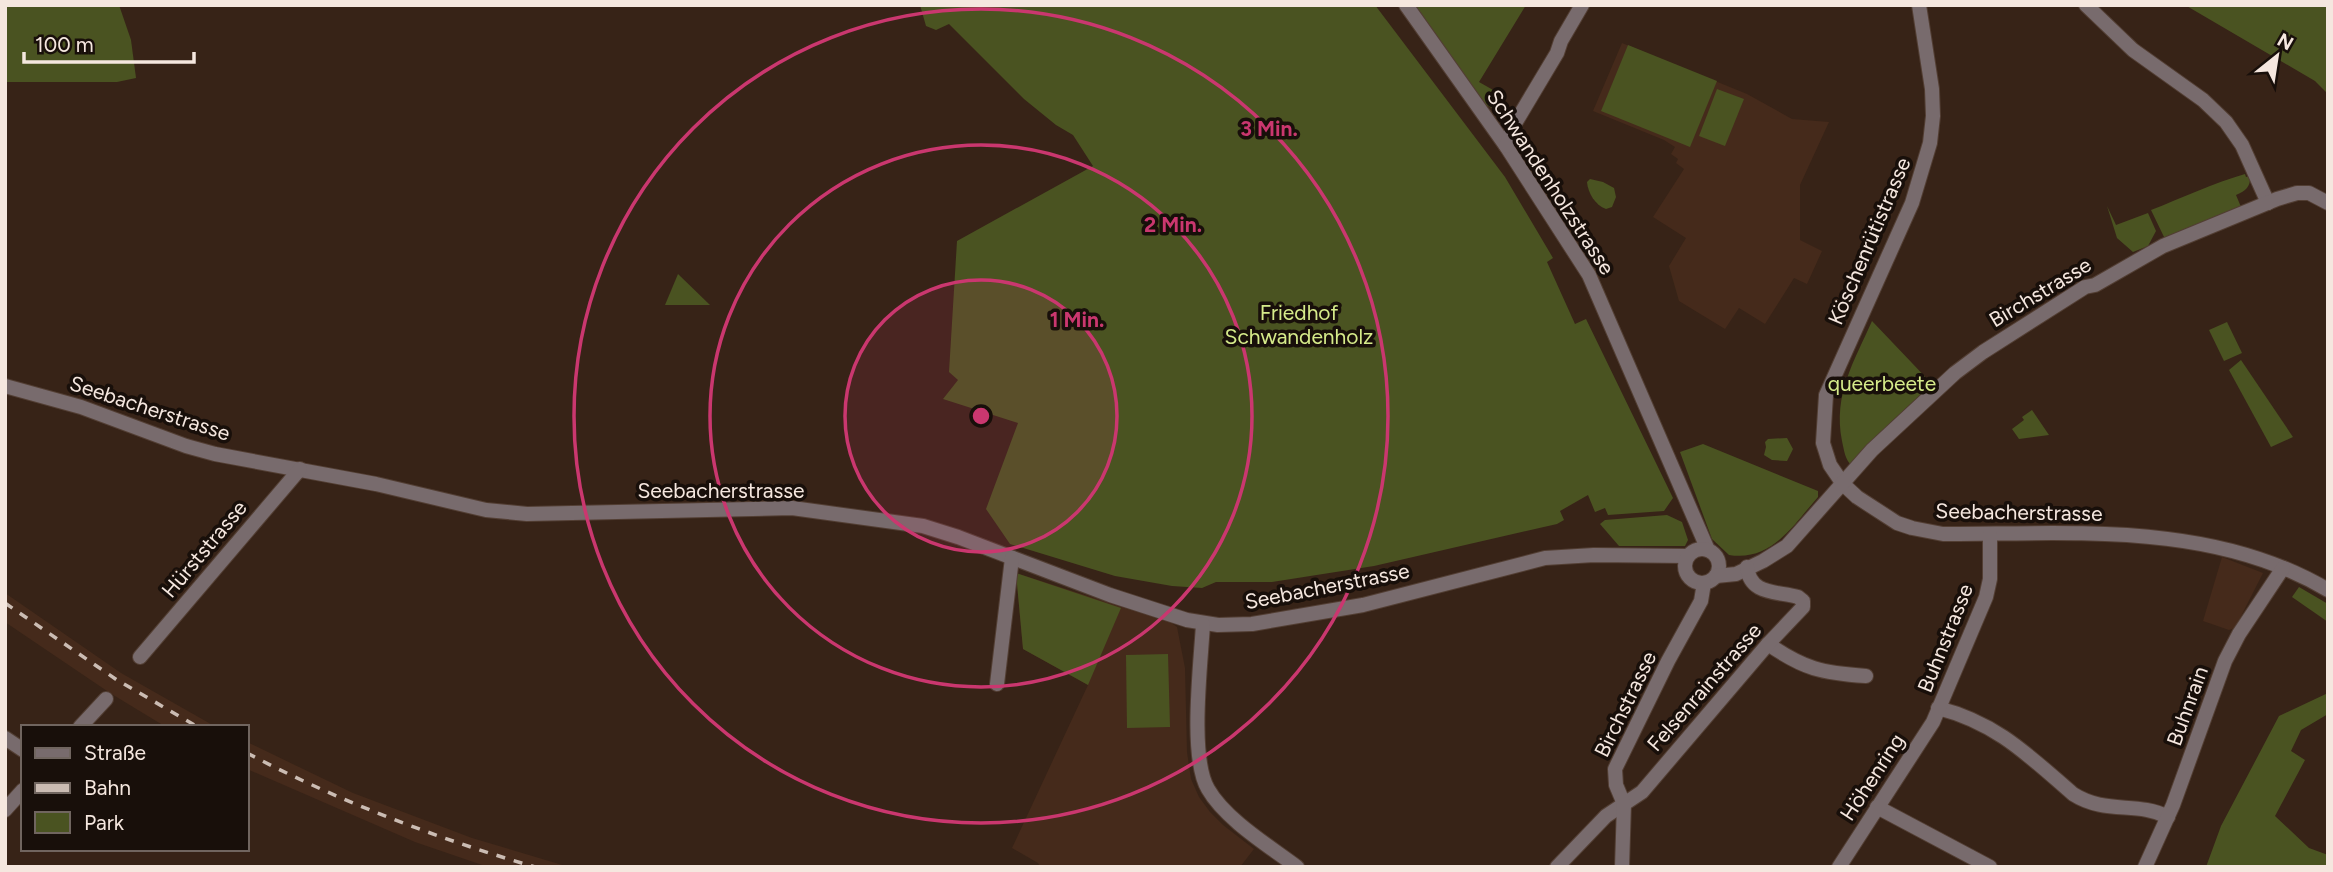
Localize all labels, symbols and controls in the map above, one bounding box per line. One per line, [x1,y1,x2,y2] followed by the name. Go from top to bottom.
[24,21,194,65] scale bar
[2242,21,2312,91] north arrow
[2273,28,2297,55] text: N
[35,32,94,57] text: 100 m
[1482,85,1620,279] street label: Schwandenholzstrasse
[1240,116,1298,141] text: 3 Min.
[1823,154,1915,328] street label: Köschenrütistrasse
[1144,212,1202,237] text: 2 Min.
[1985,252,2095,332] street label: Birchstrasse
[1225,300,1373,349] park label: Friedhof Schwandenholz
[1050,307,1104,332] text: 1 Min.
[67,370,233,446] street label: Seebacherstrasse
[1828,371,1936,396] park label: queerbeete
[969,404,993,428] centre of rings
[637,478,805,503] street label: Seebacherstrasse
[156,495,252,603] street label: Hürststrasse
[1935,498,2103,526] street label: Seebacherstrasse
[1243,558,1411,614] street label: Seebacherstrasse
[1912,580,1978,696] street label: Buhnstrasse
[1642,618,1766,756] street label: Felsenrainstrasse
[1589,647,1661,761] street label: Birchstrasse
[2161,663,2213,749] street label: Buhnrain
[21,725,248,851] legend
[1835,729,1909,825] street label: Höhenring
[84,740,146,765] text: Straße
[84,775,131,800] text: Bahn
[84,810,125,835] text: Park

